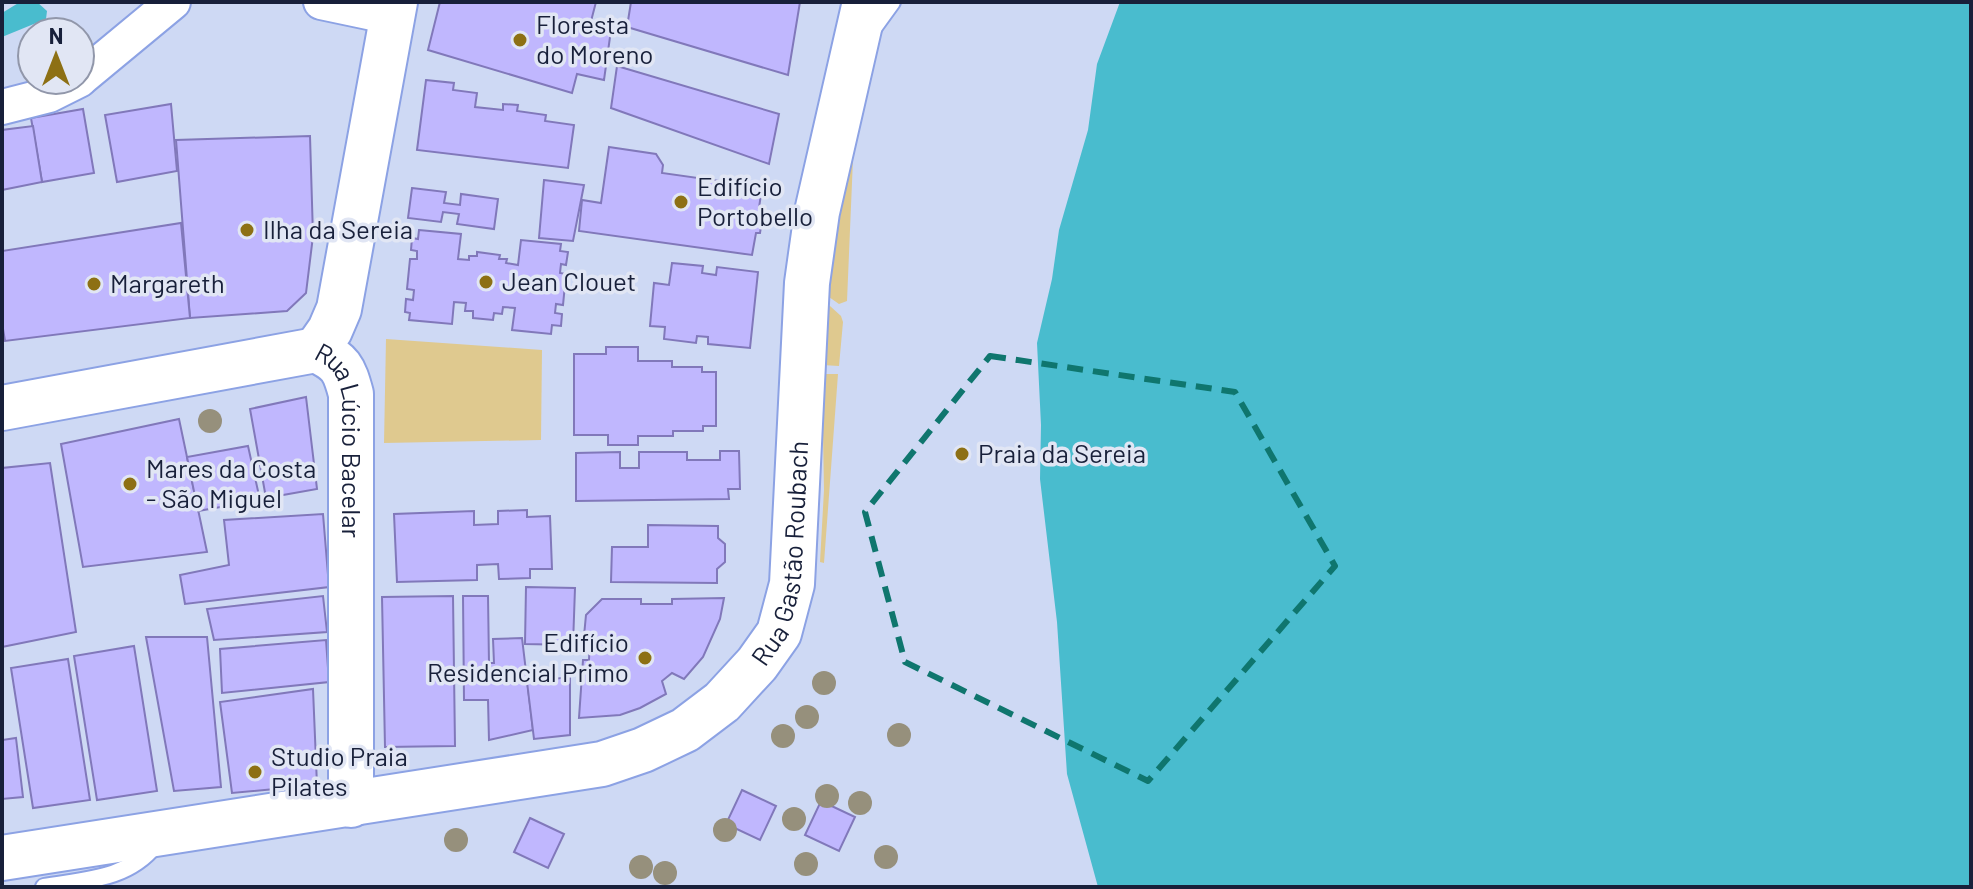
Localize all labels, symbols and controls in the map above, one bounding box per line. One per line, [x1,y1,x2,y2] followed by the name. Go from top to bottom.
[536,8,654,69] place label: Floresta do Moreno
[16,16,96,96] north arrow
[49,22,63,48] text: N
[511,31,529,49] marker: Floresta do Moreno
[697,170,813,231] place label: Edifício Portobello
[672,193,690,211] marker: Edifício Portobello
[263,213,413,244] place label: Ilha da Sereia
[238,221,256,239] marker: Ilha da Sereia
[502,265,636,296] place label: Jean Clouet
[110,267,225,298] place label: Margareth
[477,273,495,291] marker: Jean Clouet
[85,275,103,293] marker: Margareth
[310,335,369,538] street label: Rua Lúcio Bacelar
[978,437,1146,468] place label: Praia da Sereia
[744,440,813,671] street label: Rua Gastão Roubach
[953,445,971,463] marker: Praia da Sereia
[146,452,316,513] place label: Mares da Costa - São Miguel
[121,475,139,493] marker: Mares da Costa - São Miguel
[427,626,629,687] place label: Edifício Residencial Primo
[636,649,654,667] marker: Edifício Residencial Primo
[271,740,408,801] place label: Studio Praia Pilates
[246,763,264,781] marker: Studio Praia Pilates

